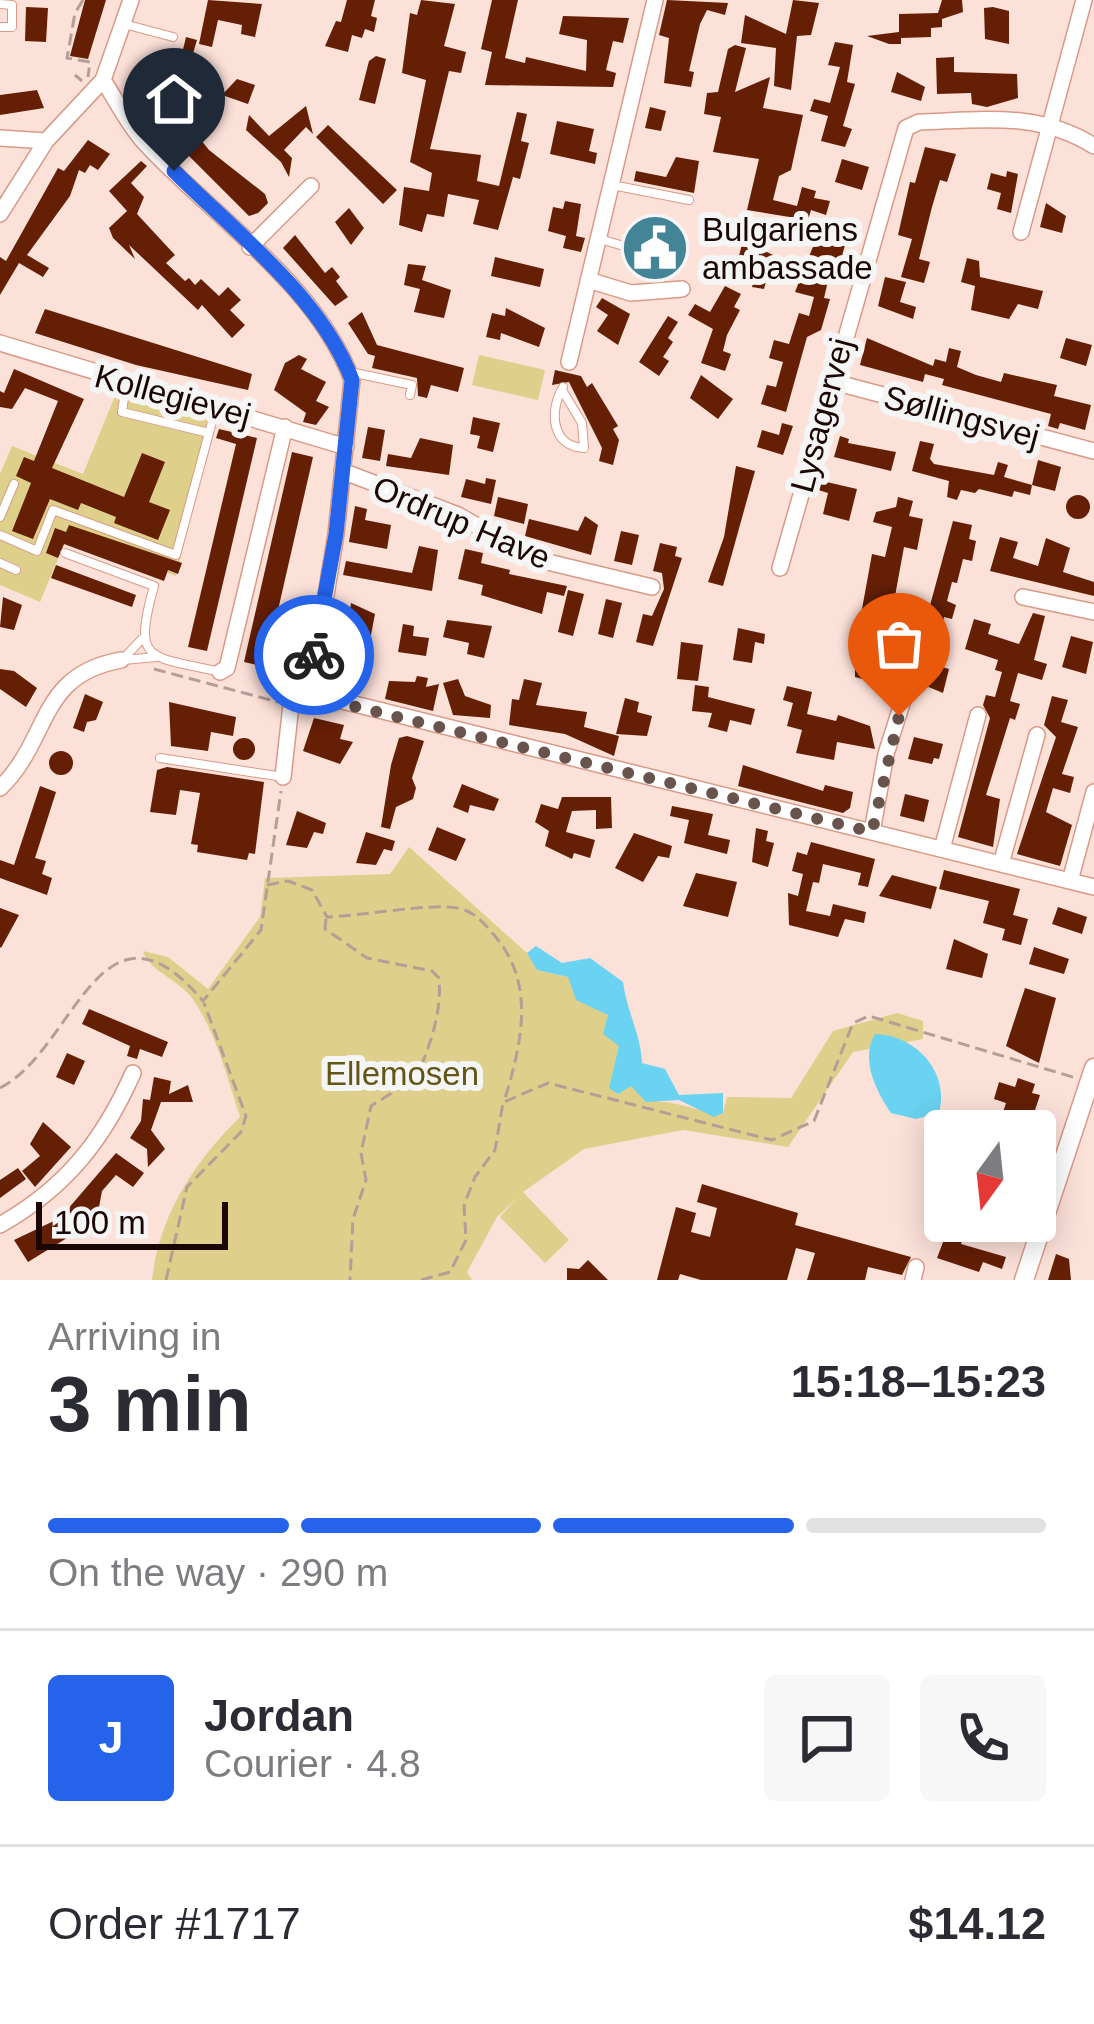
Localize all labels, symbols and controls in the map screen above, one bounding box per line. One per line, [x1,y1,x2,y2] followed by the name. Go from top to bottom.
[123,48,225,171] pin
[141,66,207,132] icon: home
[702,211,873,286] place label: Bulgariens ambassade
[620,213,690,283] public building icon: Bulgariens ambassade
[783,334,860,496] street label: Lysagervej
[91,357,255,434] street label: Kollegievej
[880,378,1044,455] street label: Søllingsvej
[368,469,556,576] street label: Ordrup Have
[848,593,950,716] pin
[254,595,374,715] courier
[866,611,932,677] icon: bag
[281,622,347,688] icon: bike
[325,1055,479,1092] park label: Ellemosen
[924,1110,1056,1242] north arrow
[924,1110,1056,1242] map controls
[36,1196,228,1249] scale bar
[54,1204,146,1241] text: 100 m
[48,1315,221,1358] text: Arriving in
[791,1356,1046,1407] text: 15:18–15:23
[48,1360,252,1448] text: 3 min
[48,1551,388,1594] text: On the way · 290 m
[764,1675,890,1801] button: chat
[920,1675,1046,1801] button: phone
[204,1690,354,1741] text: Jordan
[98,1712,124,1763] text: J
[204,1742,421,1785] text: Courier · 4.8
[48,1898,301,1949] text: Order #1717
[908,1898,1046,1949] text: $14.12

